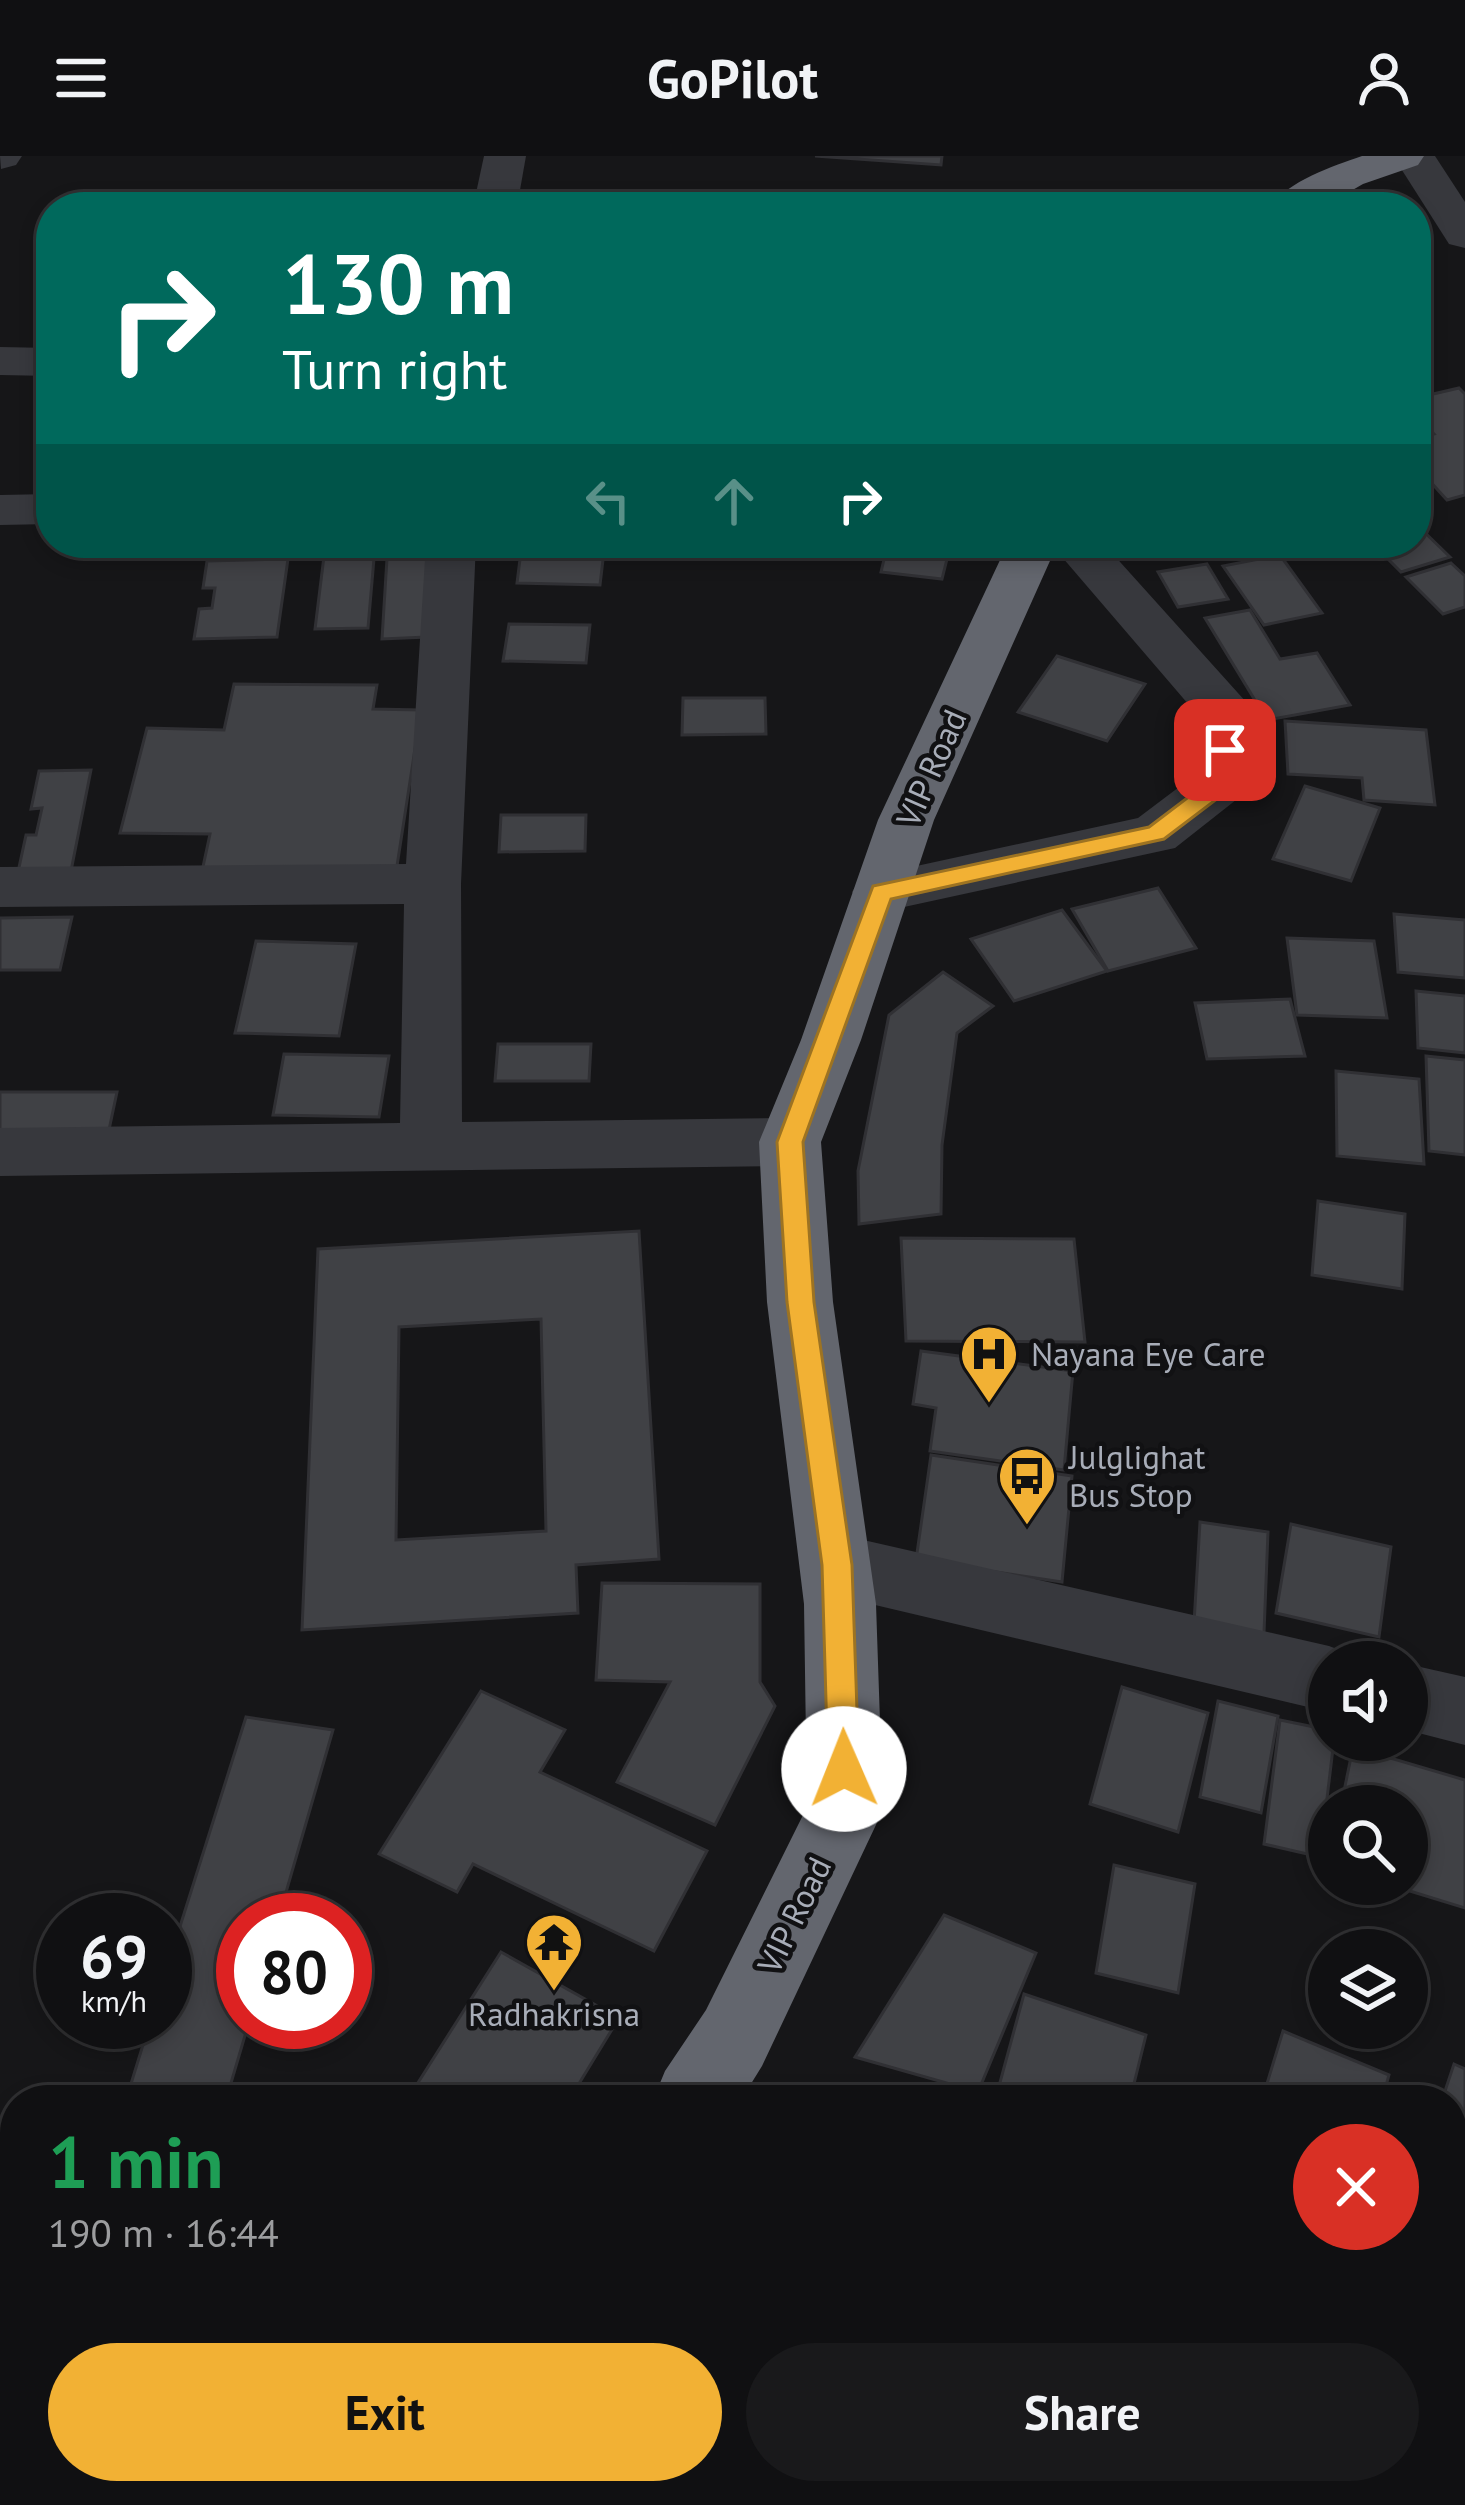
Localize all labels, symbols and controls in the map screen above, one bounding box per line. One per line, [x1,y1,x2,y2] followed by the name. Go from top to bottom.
[647,43,818,113] text: GoPilot
[48,45,114,111] icon: menu
[1351,45,1417,111] icon: person
[282,228,514,337] text: 130 m
[84,240,240,396] icon: right
[282,334,507,404] text: Turn right
[575,468,641,534] icon: left
[701,468,767,534] icon: ahead
[827,468,893,534] icon: right
[1174,699,1276,801] pin
[885,702,975,834] street label: VIP Road
[1192,717,1258,783] icon: arrive
[958,1323,1020,1405] hospital icon: Nayana Eye Care
[1031,1332,1265,1375] place label: Nayana Eye Care
[1067,1435,1206,1516] place label: Julglighat Bus Stop
[996,1445,1058,1527] bus stop icon: Julglighat Bus Stop
[1308,1641,1428,2049] map controls
[1308,1641,1428,1761] button: sound
[781,1706,907,1832] position arrow
[1308,1785,1428,1905] button: search
[747,1850,840,1981] street label: VIP Road
[216,1893,372,2049] speed limit sign: 80
[523,1911,585,1993] temple icon: Radhakrisna
[80,1917,148,1995] text: 69
[1308,1929,1428,2049] button: layers
[81,1981,147,2020] text: km/h
[468,1992,640,2035] place label: Radhakrisna
[48,2115,224,2208] text: 1 min
[1293,2124,1419,2250] button: close
[48,2207,279,2258] text: 190 m · 16:44
[48,2343,722,2481] button: Exit
[746,2343,1419,2481] button: Share

